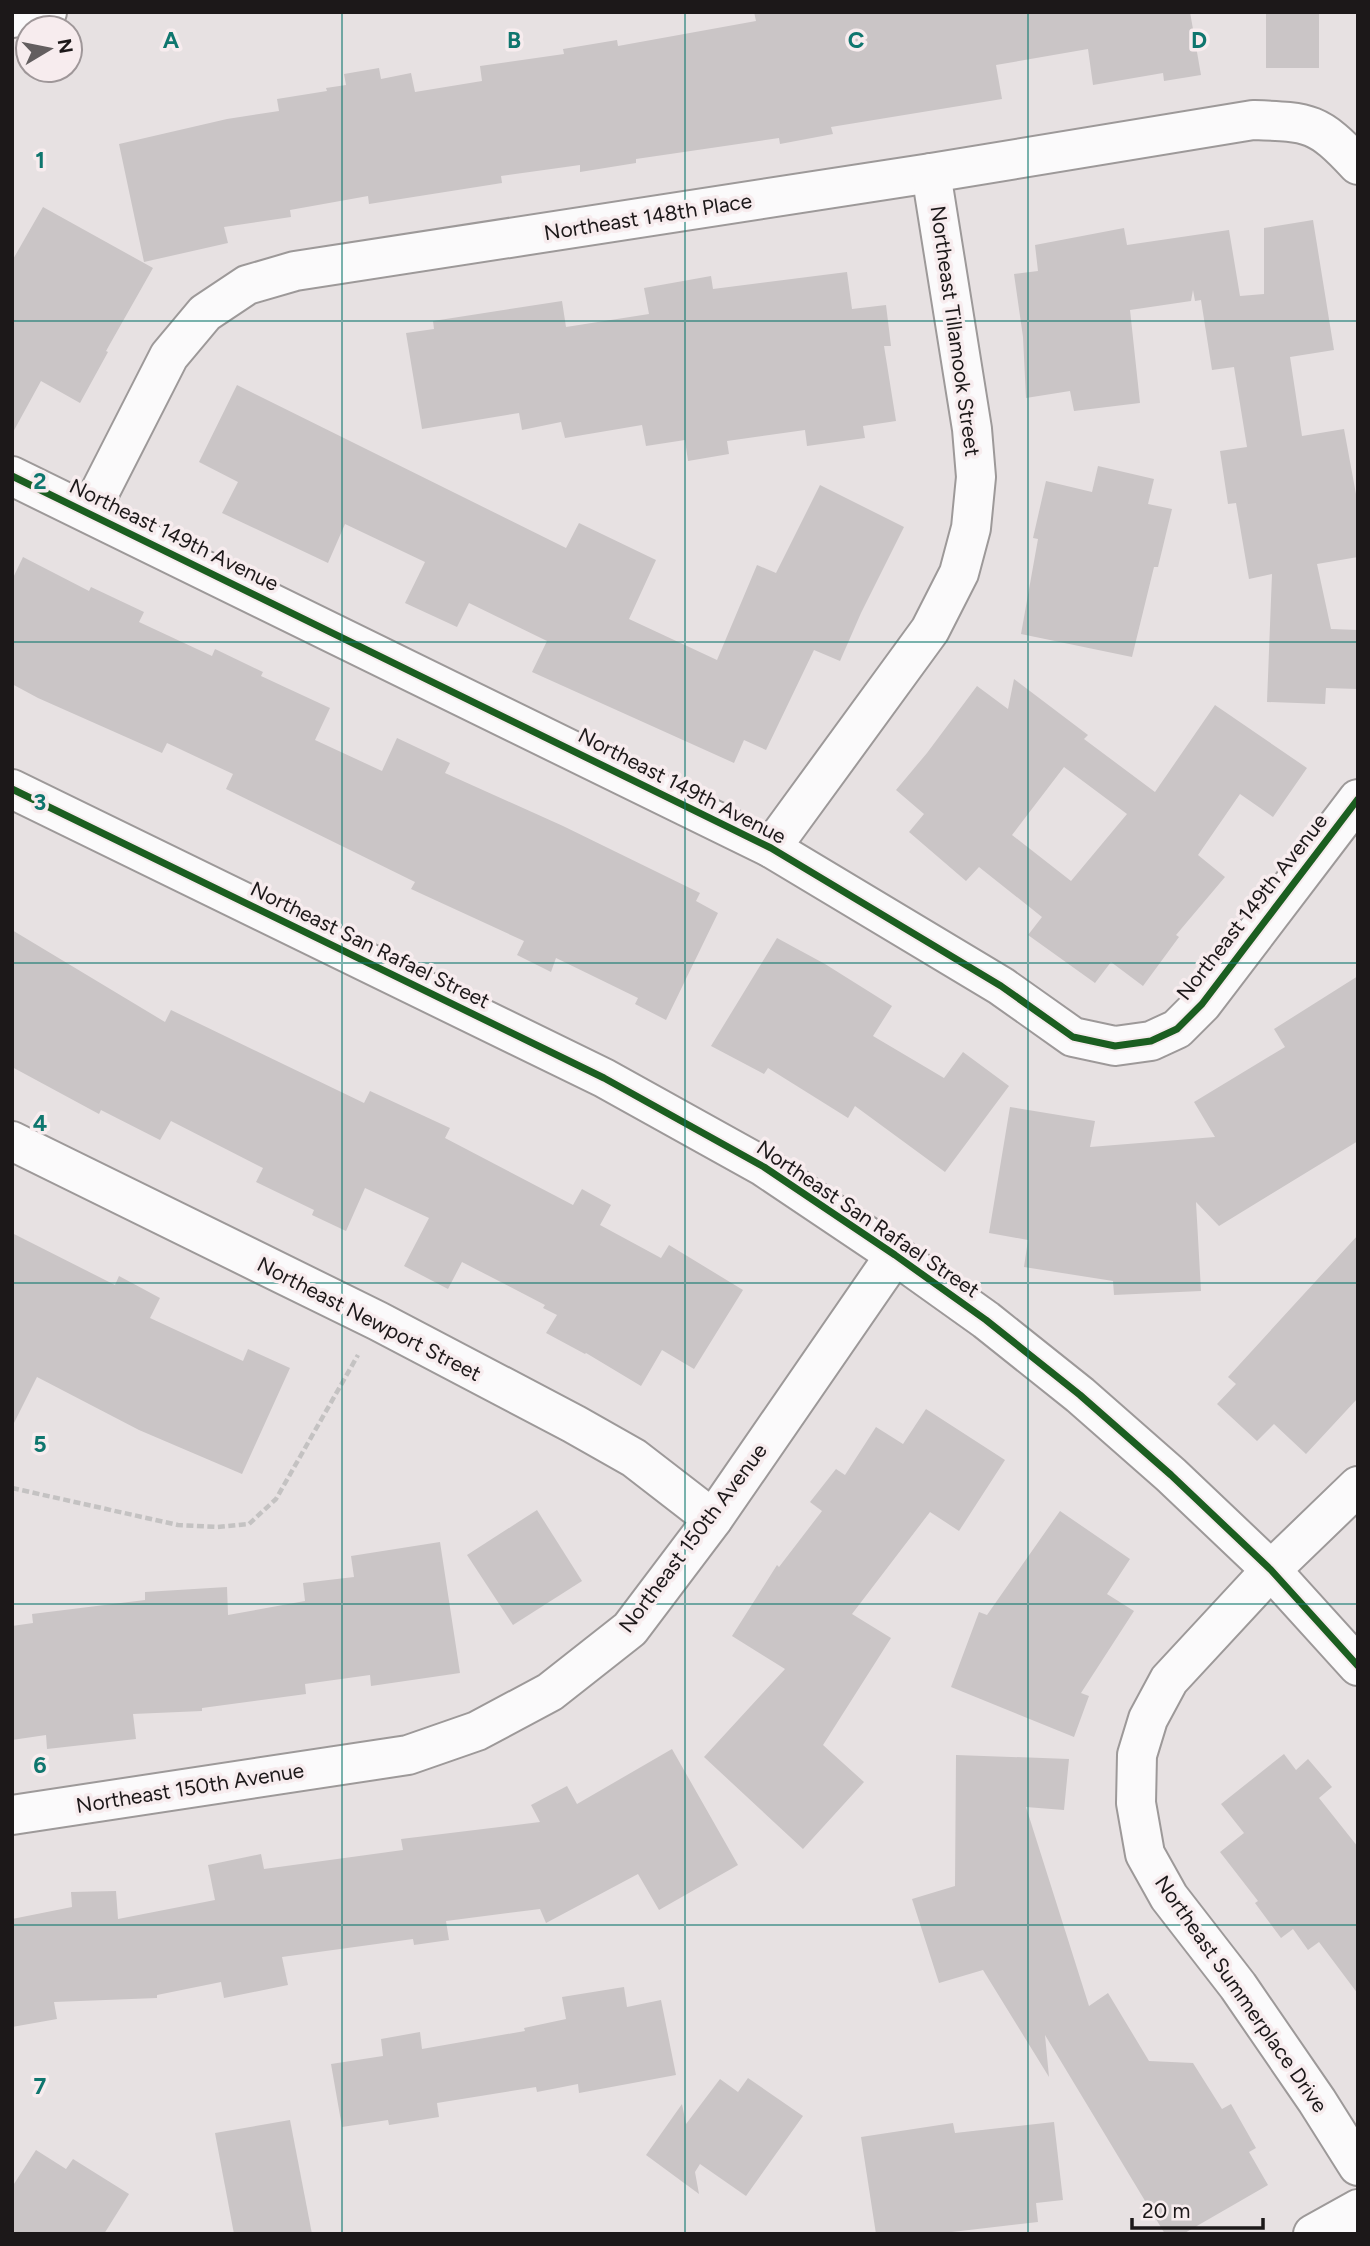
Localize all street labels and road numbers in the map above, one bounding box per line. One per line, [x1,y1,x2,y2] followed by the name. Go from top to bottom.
[542,188,754,245] street label: Northeast 148th Place
[926,204,985,458] street label: Northeast Tillamook Street
[65,473,283,596] street label: Northeast 149th Avenue
[574,722,790,849] street label: Northeast 149th Avenue
[1171,808,1332,1005] street label: Northeast 149th Avenue
[246,876,494,1013] street label: Northeast San Rafael Street
[752,1135,984,1303] street label: Northeast San Rafael Street
[253,1251,485,1386] street label: Northeast Newport Street
[613,1438,772,1637] street label: Northeast 150th Avenue
[74,1757,306,1818] street label: Northeast 150th Avenue
[1150,1870,1333,2117] street label: Northeast Summerplace Drive

